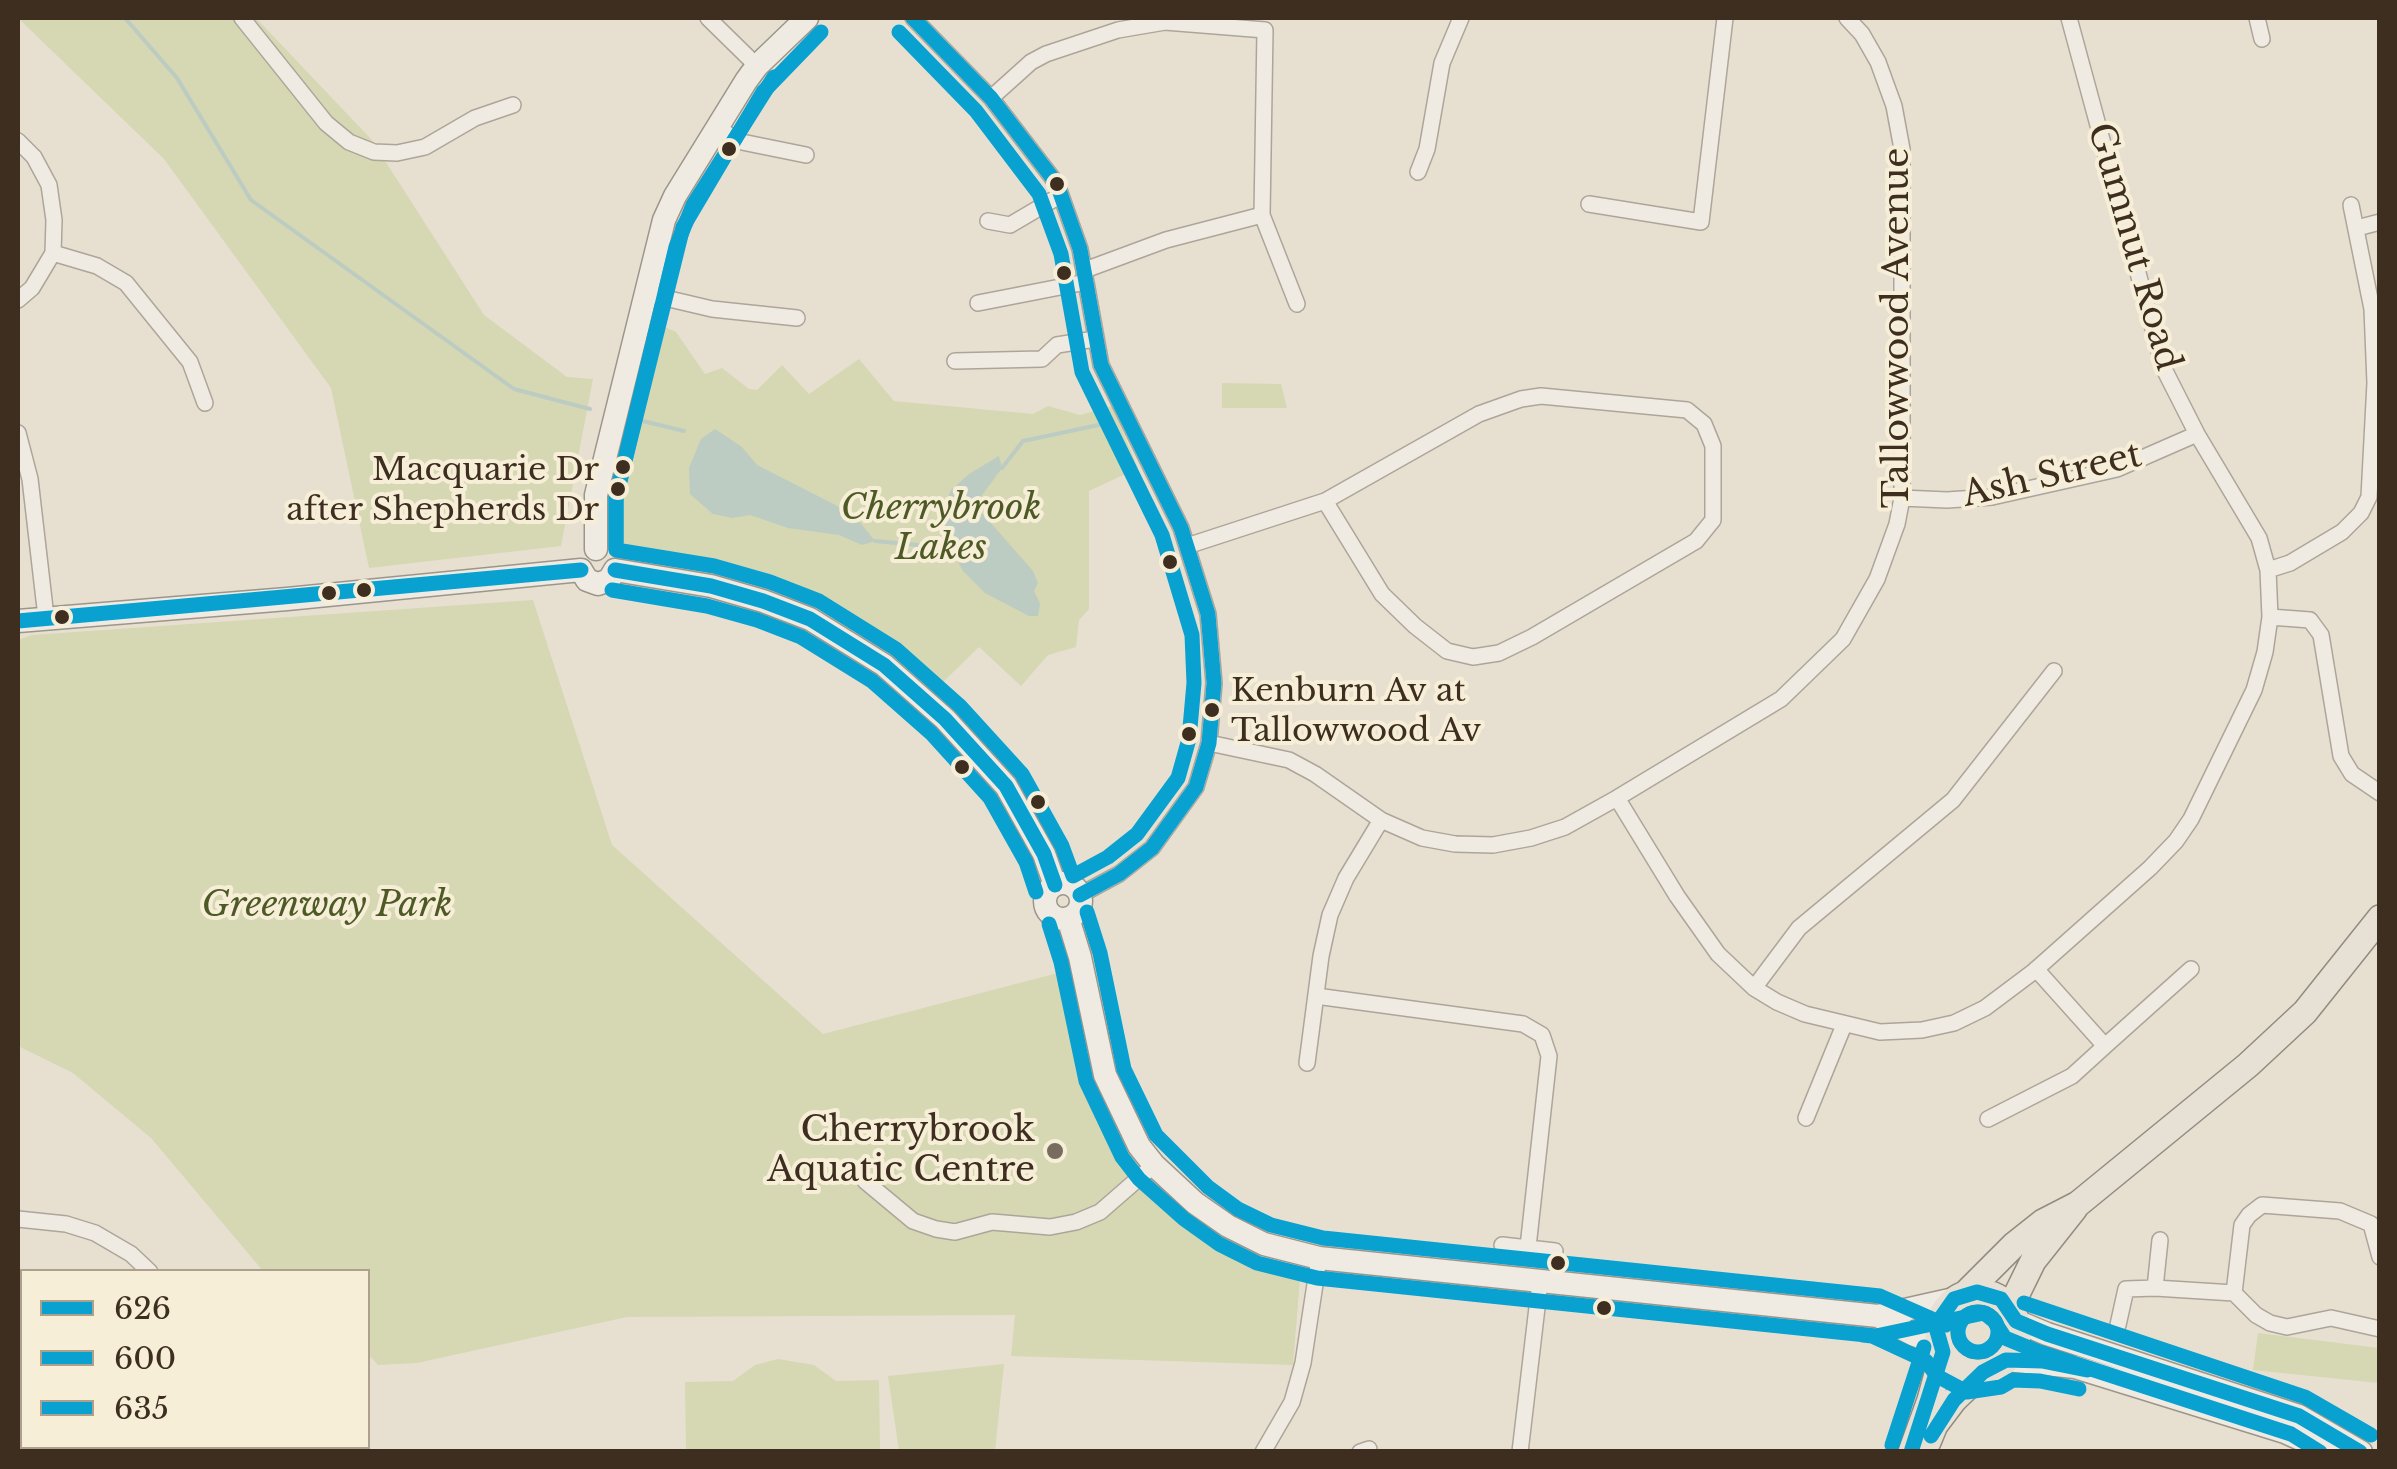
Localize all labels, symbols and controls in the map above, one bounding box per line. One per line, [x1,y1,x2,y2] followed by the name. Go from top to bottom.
[2078,118,2188,376] street label: Gumnut Road
[719,139,739,159] unlabelled marker
[1877,148,1919,508] street label: Tallowwood Avenue
[1047,174,1067,194] unlabelled marker
[1054,263,1074,283] unlabelled marker
[1958,435,2146,517] street label: Ash Street
[286,452,599,527] place label: Macquarie Dr after Shepherds Dr
[613,457,633,477] unlabelled marker
[608,479,628,499] marker: Macquarie Dr after Shepherds Dr
[841,488,1041,570] park label: Cherrybrook Lakes
[1160,552,1180,572] unlabelled marker
[354,580,374,600] unlabelled marker
[319,583,339,603] unlabelled marker
[52,607,72,627] unlabelled marker
[1231,673,1481,748] place label: Kenburn Av at Tallowwood Av
[1202,700,1222,720] marker: Kenburn Av at Tallowwood Av
[1179,724,1199,744] unlabelled marker
[952,757,972,777] unlabelled marker
[1028,792,1048,812] unlabelled marker
[202,885,452,927] park label: Greenway Park
[767,1110,1035,1192] place label: Cherrybrook Aquatic Centre
[1044,1140,1066,1162] marker: Cherrybrook Aquatic Centre
[1548,1253,1568,1273] unlabelled marker
[20,1269,370,1449] legend
[114,1290,171,1327] text: 626
[1594,1298,1614,1318] unlabelled marker
[114,1340,176,1377] text: 600
[114,1390,169,1427] text: 635

